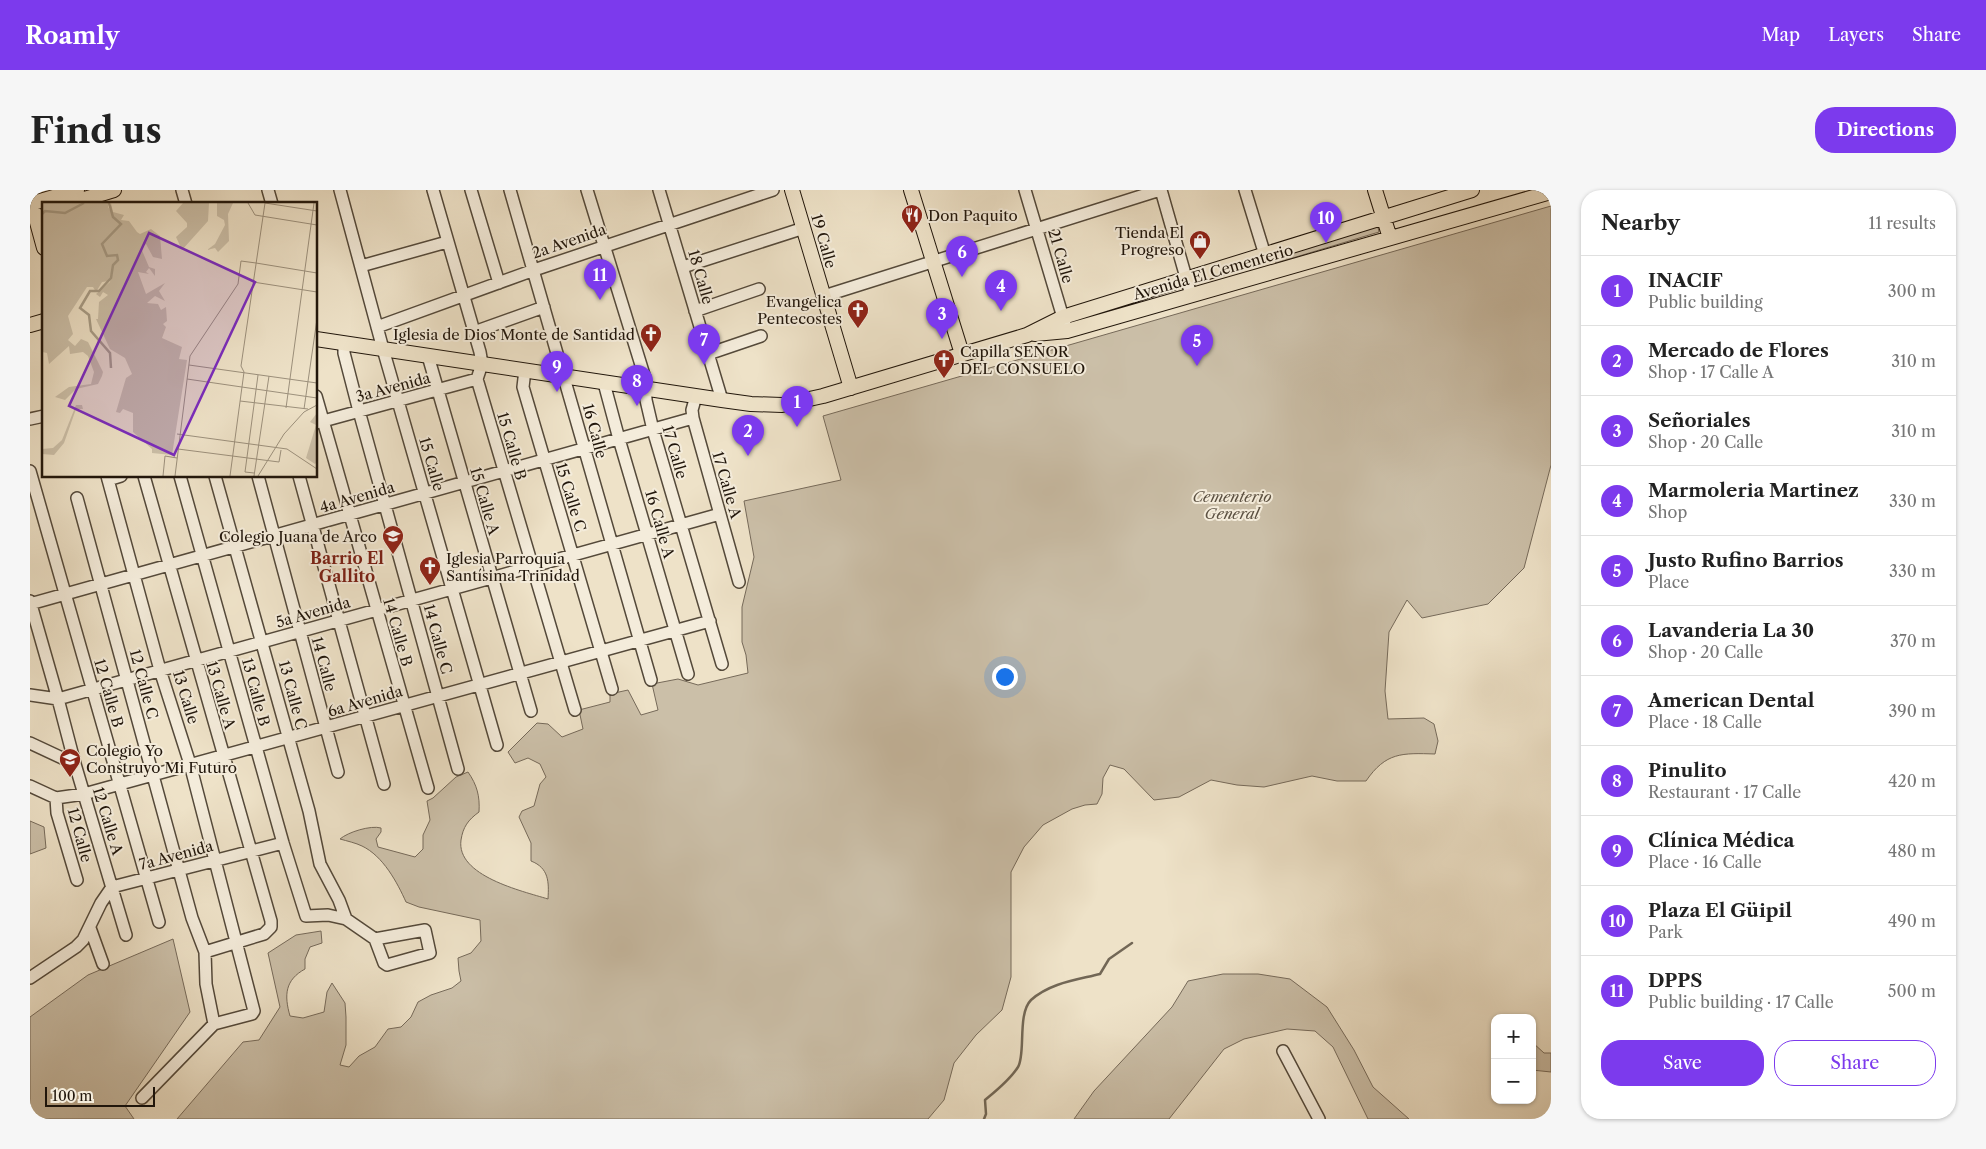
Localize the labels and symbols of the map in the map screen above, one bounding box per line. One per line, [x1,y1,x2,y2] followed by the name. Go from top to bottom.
[42,202,318,478] inset map
[1310,202,1342,243] pin: 10
[900,203,924,234] restaurant icon: Don Paquito
[928,206,1018,225] place label: Don Paquito
[807,212,841,270] street label: 19 Calle
[529,219,609,263] street label: 2a Avenida
[1115,223,1185,259] place label: Tienda El Progreso
[1044,227,1078,285] street label: 21 Calle
[1188,229,1212,260] shop icon: Tienda El Progreso
[946,236,978,277] pin: 6
[1130,240,1295,304] street label: Avenida El Cementerio
[684,247,718,307] street label: 18 Calle
[584,259,616,300] pin: 11
[985,270,1017,311] pin: 4
[757,292,842,328] place label: Evangelica Pentecostes
[846,298,870,329] church icon: Evangelica Pentecostes
[926,298,958,339] pin: 3
[639,322,663,353] church icon: Iglesia de Dios Monte de Santidad
[688,324,720,365] pin: 7
[393,325,635,344] place label: Iglesia de Dios Monte de Santidad
[1181,325,1213,366] pin: 5
[960,342,1085,378] place label: Capilla SEÑOR DEL CONSUELO
[932,348,956,379] church icon: Capilla SEÑOR DEL CONSUELO
[541,351,573,392] pin: 9
[621,365,653,406] pin: 8
[354,368,433,406] street label: 3a Avenida
[781,386,813,427] pin: 1
[579,402,611,460] street label: 16 Calle
[493,410,531,482] street label: 15 Calle B
[732,415,764,456] pin: 2
[658,423,692,481] street label: 17 Calle
[415,435,449,493] street label: 15 Calle
[708,449,746,522] street label: 17 Calle A
[552,460,590,534] street label: 15 Calle C
[466,465,504,538] street label: 15 Calle A
[317,477,397,517] street label: 4a Avenida
[1192,487,1272,523] park label: Cementerio General
[641,488,679,561] street label: 16 Calle A
[381,524,405,555] school or university icon: Colegio Juana de Arco
[219,527,377,546] place label: Colegio Juana de Arco
[310,548,384,586] district label: Barrio El Gallito
[446,549,580,585] place label: Iglesia Parroquia Santísima Trinidad
[418,555,442,586] church icon: Iglesia Parroquia Santísima Trinidad
[274,592,352,632] street label: 5a Avenida
[379,596,417,668] street label: 14 Calle B
[420,602,456,676] street label: 14 Calle C
[308,635,340,693] street label: 14 Calle
[126,647,162,721] street label: 12 Calle C
[238,656,274,728] street label: 13 Calle B
[90,657,128,729] street label: 12 Calle B
[275,658,311,732] street label: 13 Calle C
[202,659,240,732] street label: 13 Calle A
[992,664,1018,690] your location
[169,668,203,726] street label: 13 Calle
[325,681,405,721] street label: 6a Avenida
[86,741,237,777] place label: Colegio Yo Construyo Mi Futuro
[58,747,82,778] school or university icon: Colegio Yo Construyo Mi Futuro
[89,785,128,858] street label: 12 Calle A
[64,806,96,864] street label: 12 Calle
[137,836,215,874] street label: 7a Avenida
[45,1084,155,1107] scale bar

